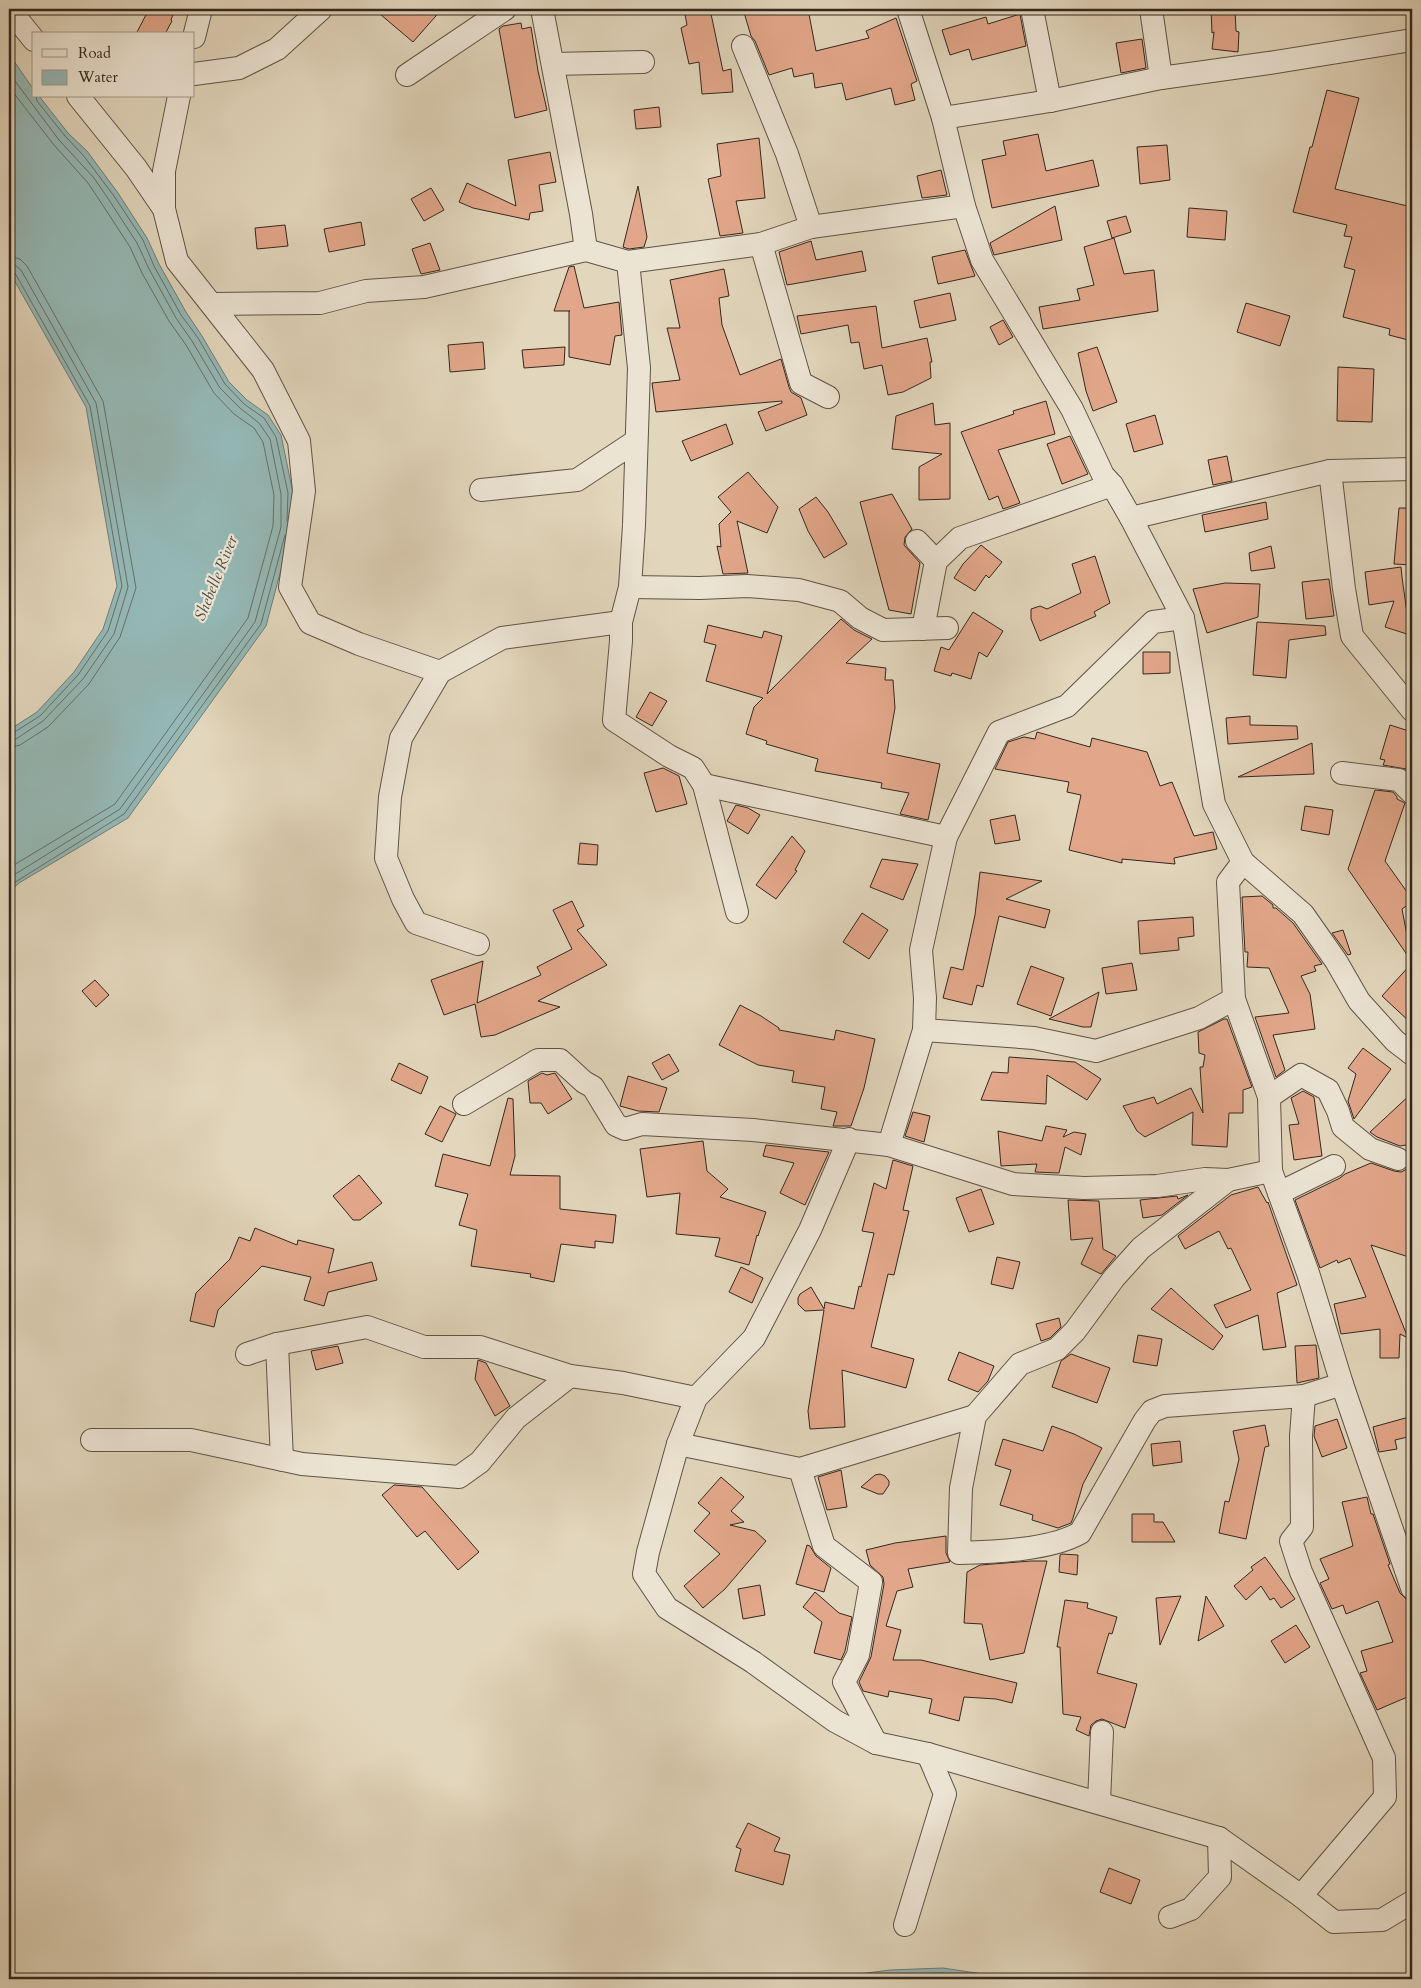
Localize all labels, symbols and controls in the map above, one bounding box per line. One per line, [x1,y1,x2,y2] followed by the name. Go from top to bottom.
[32,32,195,98] legend
[78,43,111,63] text: Road
[77,67,119,87] text: Water
[189,532,243,624] water label: Shebelle River

